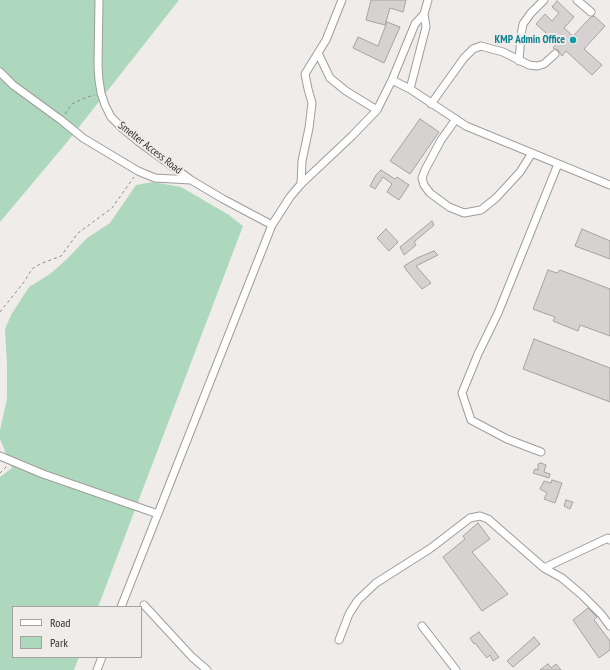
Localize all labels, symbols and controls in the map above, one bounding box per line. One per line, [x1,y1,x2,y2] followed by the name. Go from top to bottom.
[495,33,565,47] place label: KMP Admin Office
[568,35,578,45] marker: KMP Admin Office
[115,119,185,177] street label: Smelter Access Road
[12,606,142,658] legend
[50,615,70,630] text: Road
[50,635,68,650] text: Park

